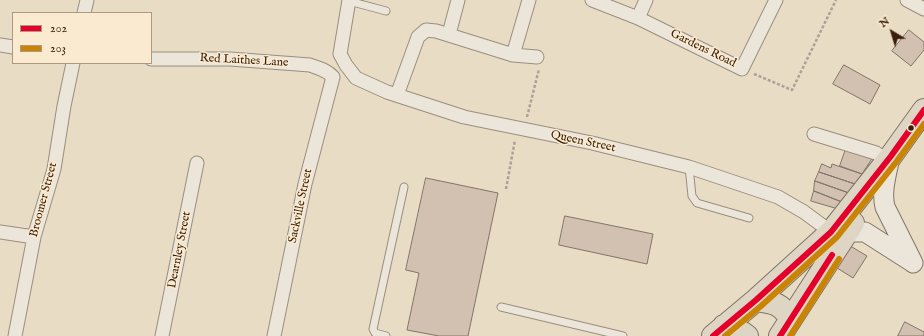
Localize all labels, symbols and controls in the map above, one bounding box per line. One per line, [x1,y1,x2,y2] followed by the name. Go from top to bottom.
[12,12,152,64] legend
[872,12,912,52] north arrow
[877,14,893,31] text: N
[50,21,67,36] text: 202
[668,27,738,71] street label: Gardens Road
[50,41,66,56] text: 203
[199,51,289,71] street label: Red Laithes Lane
[906,123,916,133] unlabelled marker
[549,128,617,156] street label: Queen Street
[27,161,61,239] street label: Broomer Street
[286,167,316,245] street label: Sackville Street
[165,210,195,290] street label: Dearnley Street

